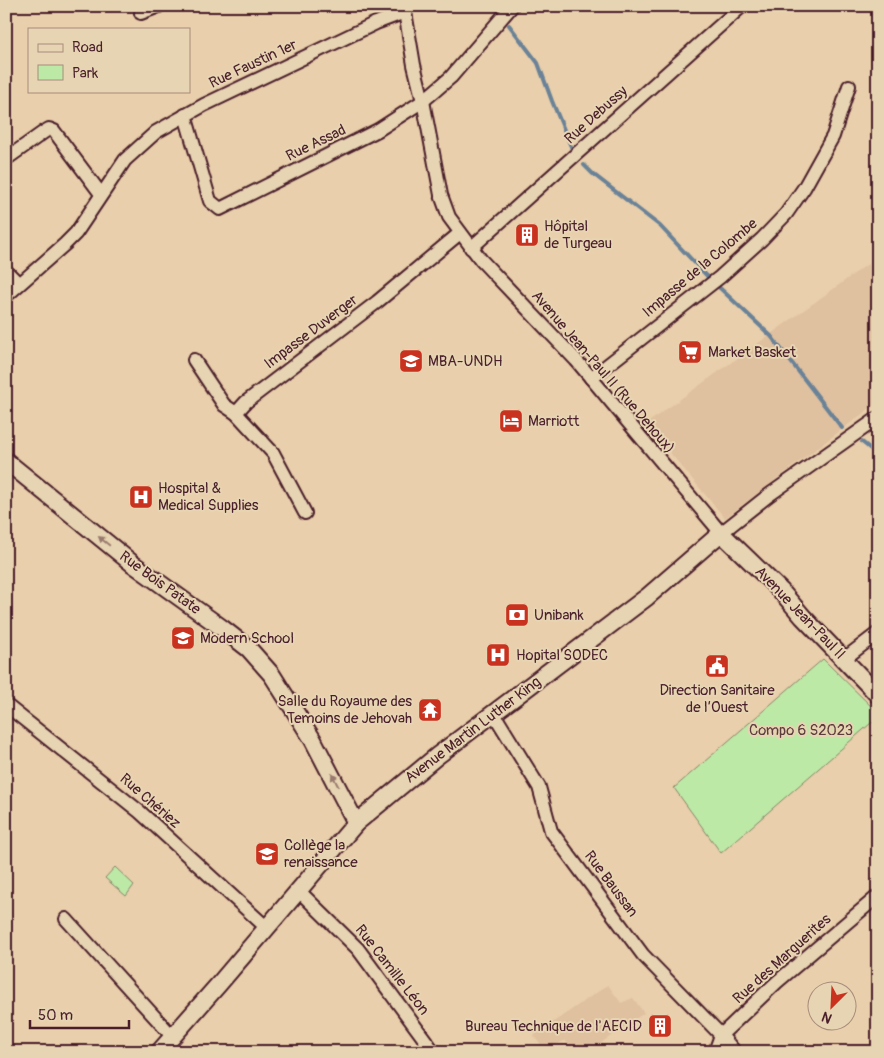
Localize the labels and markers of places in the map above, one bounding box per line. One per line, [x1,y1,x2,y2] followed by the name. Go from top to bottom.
[544,217,612,253] place label: Hôpital de Turgeau
[514,222,540,248] building icon: Hôpital de Turgeau
[677,339,703,365] supermarket icon: Market Basket
[708,343,797,362] place label: Market Basket
[398,348,424,374] school or university icon: MBA-UNDH
[428,352,502,371] place label: MBA-UNDH
[498,408,524,434] hotel icon: Marriott
[528,412,580,431] place label: Marriott
[158,479,259,515] place label: Hospital & Medical Supplies
[128,484,154,510] hospital icon: Hospital & Medical Supplies
[504,602,530,628] bank icon: Unibank
[534,606,584,625] place label: Unibank
[170,625,196,651] school or university icon: Modern School
[200,629,294,648] place label: Modern School
[485,642,511,668] hospital icon: Hopital SODEC
[516,646,608,665] place label: Hopital SODEC
[704,653,730,679] public building icon: Direction Sanitaire de l’Ouest
[659,681,775,717] place label: Direction Sanitaire de l’Ouest
[278,692,412,728] place label: Salle du Royaume des Temoins de Jehovah
[417,697,443,723] temple icon: Salle du Royaume des Temoins de Jehovah
[284,836,358,872] place label: Collège la renaissance
[254,841,280,867] school or university icon: Collège la renaissance
[647,1013,673,1039] building icon: Bureau Technique de l'AECID
[465,1017,642,1036] place label: Bureau Technique de l'AECID

